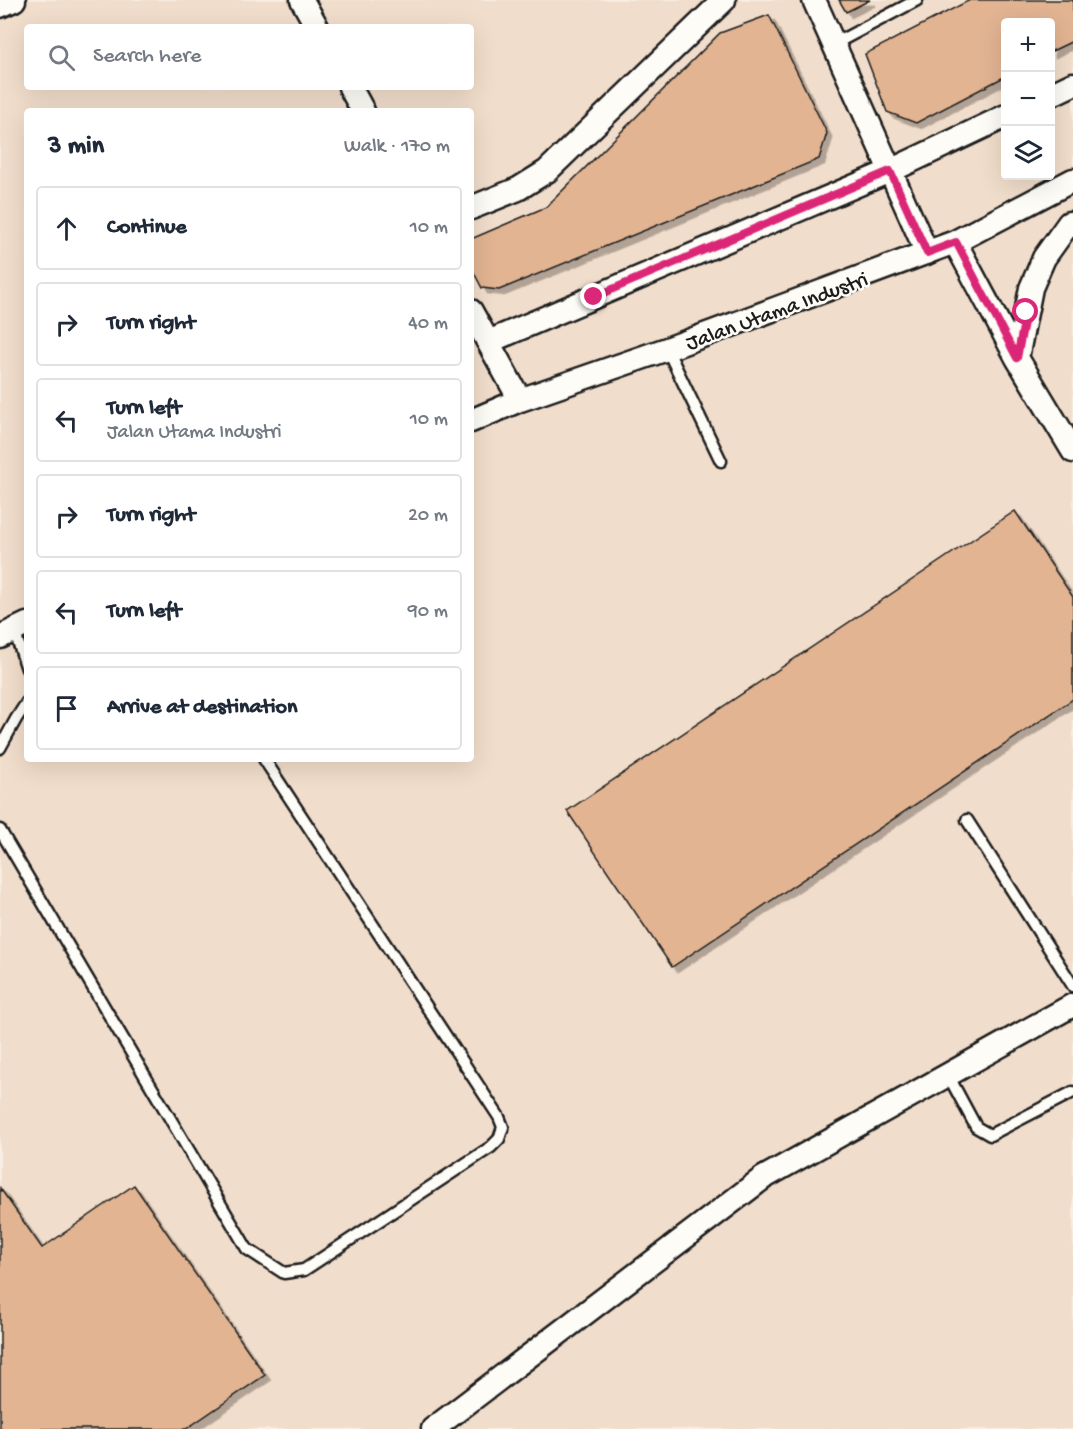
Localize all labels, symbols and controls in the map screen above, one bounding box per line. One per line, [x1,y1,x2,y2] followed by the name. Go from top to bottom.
[1001,18,1055,180] map controls
[1001,18,1055,72] button: +
[24,24,474,90] search box
[45,41,78,74] icon: search
[93,44,201,70] text: Search here
[1001,72,1055,126] button: −
[1001,126,1055,180] button: layers
[48,132,104,163] text: 3 min
[344,136,450,159] text: Walk · 170 m
[50,212,83,245] icon: ahead
[107,215,187,241] text: Continue
[410,217,448,240] text: 10 m
[683,268,872,358] street label: Jalan Utama Industri
[580,283,606,309] route end
[1012,298,1038,324] route start
[50,308,83,341] icon: right
[107,311,195,337] text: Turn right
[408,313,448,336] text: 40 m
[107,396,181,422] text: Turn left
[50,404,83,437] icon: left
[410,409,448,432] text: 10 m
[107,422,282,445] text: Jalan Utama Industri
[50,500,83,533] icon: right
[107,503,195,529] text: Turn right
[408,505,448,528] text: 20 m
[50,596,83,629] icon: left
[107,599,181,625] text: Turn left
[408,601,448,624] text: 90 m
[50,692,83,725] icon: arrive
[107,695,297,721] text: Arrive at destination

